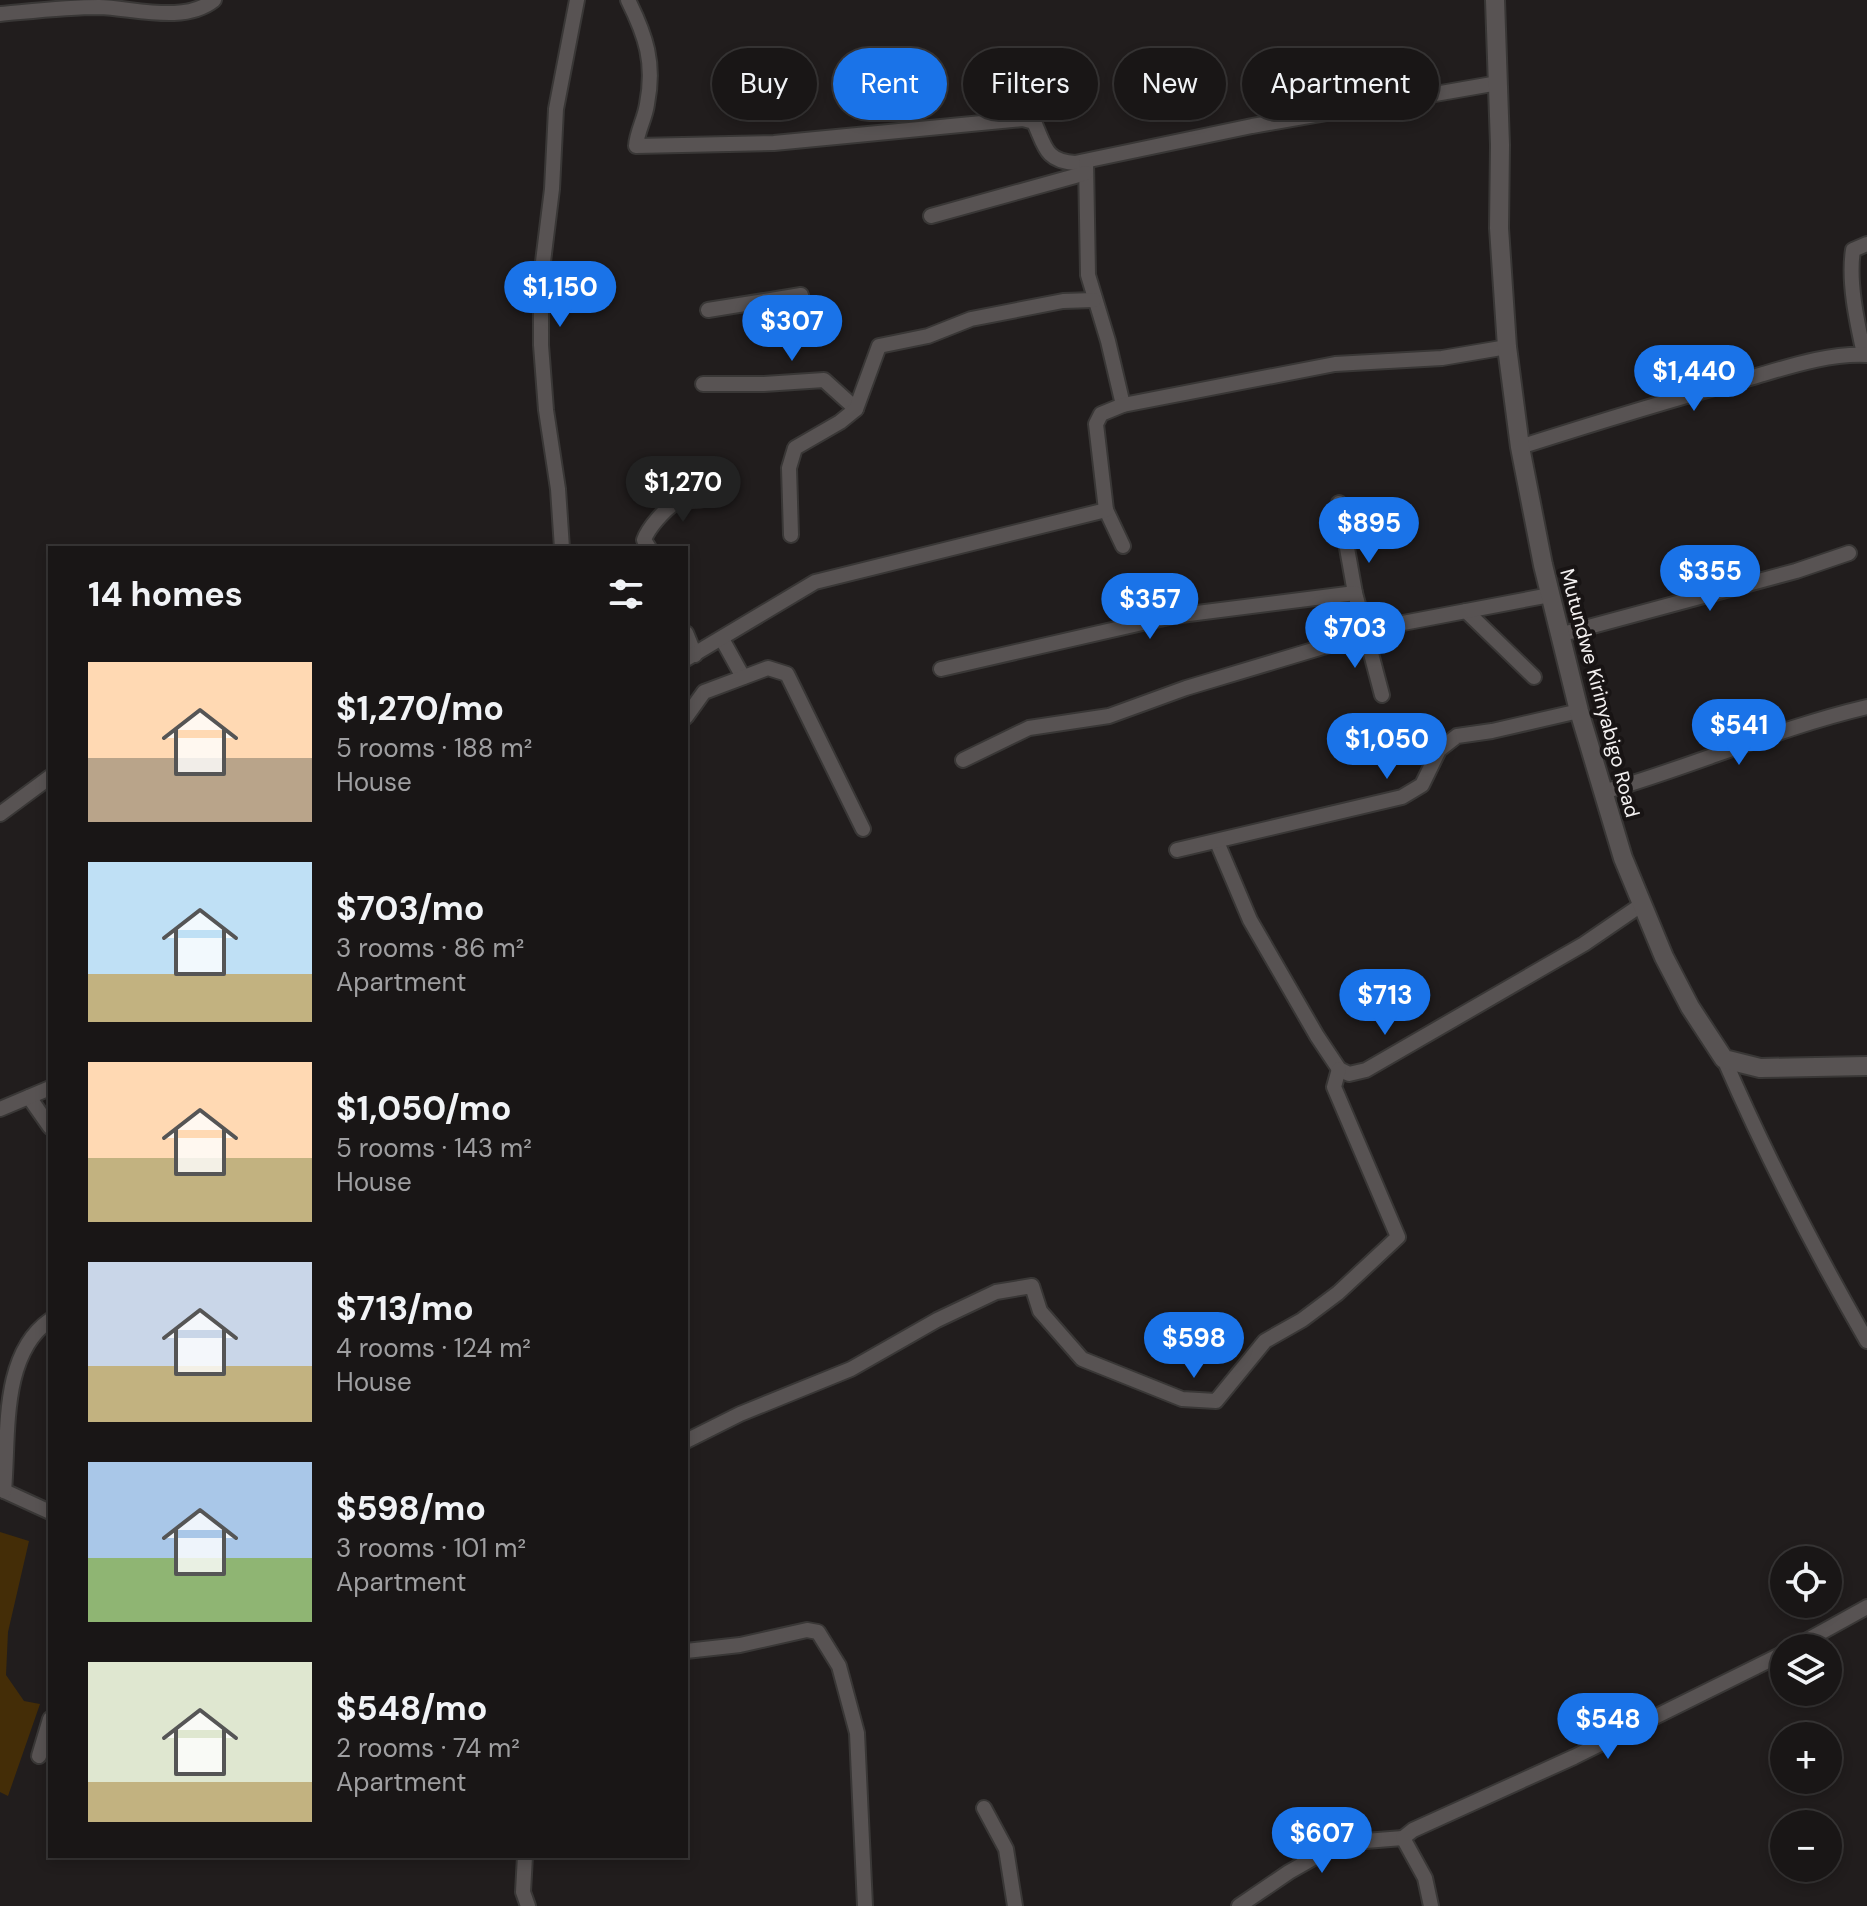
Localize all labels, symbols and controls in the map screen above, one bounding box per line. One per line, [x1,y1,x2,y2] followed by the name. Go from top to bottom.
[712,48,817,120] chip: Buy
[833,48,947,120] chip: Rent
[963,48,1098,120] chip: Filters
[1114,48,1226,120] chip: New
[1242,48,1439,120] chip: Apartment
[495,261,625,329] pin: $1,150
[522,270,598,304] text: $1,150
[745,295,839,363] pin: $307
[760,304,824,338] text: $307
[1629,345,1759,413] pin: $1,440
[1652,354,1736,388] text: $1,440
[618,456,748,524] pin: $1,270
[644,465,722,499] text: $1,270
[1322,497,1416,565] pin: $895
[1337,506,1401,540] text: $895
[1663,545,1757,613] pin: $355
[1678,554,1742,588] text: $355
[1554,566,1646,820] street label: Mutundwe Kirinyabigo Road
[88,572,243,617] text: 14 homes
[604,572,648,616] icon: filters
[1103,573,1197,641] pin: $357
[1119,582,1181,616] text: $357
[1308,602,1402,670] pin: $703
[1323,611,1387,645] text: $703
[336,686,504,731] text: $1,270/mo
[152,694,248,790] icon: home
[1692,699,1786,767] pin: $541
[1710,708,1768,742] text: $541
[1322,713,1452,781] pin: $1,050
[1345,722,1429,756] text: $1,050
[336,731,532,765] text: 5 rooms · 188 m²
[336,765,412,799] text: House
[336,886,484,931] text: $703/mo
[152,894,248,990] icon: home
[336,931,524,965] text: 3 rooms · 86 m²
[336,965,467,999] text: Apartment
[1338,969,1432,1037] pin: $713
[1357,978,1413,1012] text: $713
[336,1086,512,1131] text: $1,050/mo
[152,1094,248,1190] icon: home
[336,1131,532,1165] text: 5 rooms · 143 m²
[336,1165,412,1199] text: House
[336,1286,474,1331] text: $713/mo
[152,1294,248,1390] icon: home
[1147,1312,1241,1380] pin: $598
[1162,1321,1226,1355] text: $598
[336,1331,531,1365] text: 4 rooms · 124 m²
[336,1365,412,1399] text: House
[336,1486,486,1531] text: $598/mo
[152,1494,248,1590] icon: home
[336,1531,526,1565] text: 3 rooms · 101 m²
[1770,1546,1842,1882] map controls
[1770,1546,1842,1618] button: locate
[336,1565,467,1599] text: Apartment
[1770,1634,1842,1706] button: layers
[336,1686,487,1731] text: $548/mo
[1561,1693,1655,1761] pin: $548
[152,1694,248,1790] icon: home
[1575,1702,1641,1736] text: $548
[1770,1722,1842,1794] button: +
[336,1731,520,1765] text: 2 rooms · 74 m²
[336,1765,467,1799] text: Apartment
[1275,1807,1369,1875] pin: $607
[1770,1810,1842,1882] button: −
[1290,1816,1354,1850] text: $607

